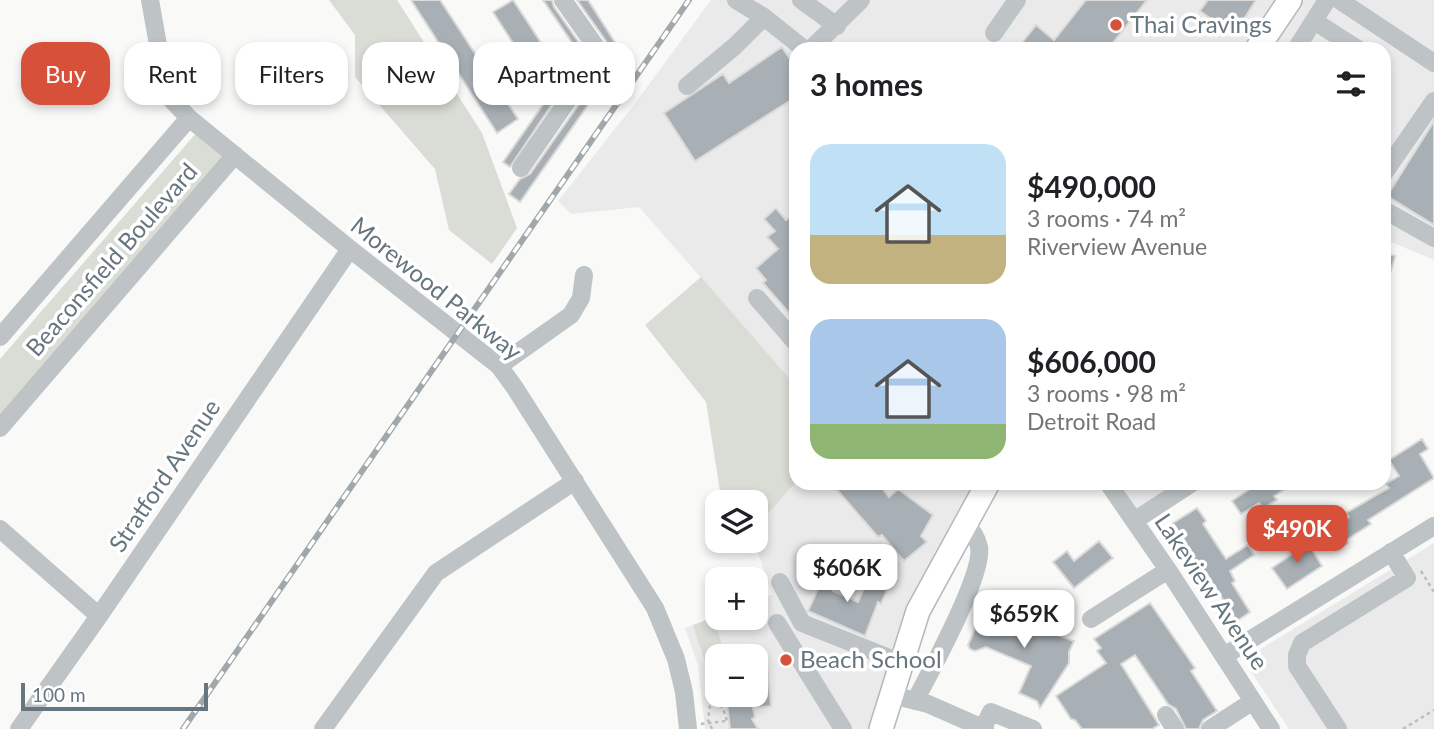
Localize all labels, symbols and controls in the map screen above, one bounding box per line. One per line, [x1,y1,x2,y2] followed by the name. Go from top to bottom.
[1130,9,1272,38] place label: Thai Cravings
[1108,17,1124,33] marker: Thai Cravings
[21,42,110,105] chip: Buy
[124,42,221,105] chip: Rent
[235,42,348,105] chip: Filters
[362,42,459,105] chip: New
[473,42,635,105] chip: Apartment
[1332,65,1370,103] icon: filters
[810,66,923,102] text: 3 homes
[19,157,203,362] street label: Beaconsfield Boulevard
[1027,168,1156,204] text: $490,000
[866,172,950,256] icon: home
[1027,204,1186,232] text: 3 rooms · 74 m²
[346,210,529,366] street label: Morewood Parkway
[1027,232,1207,260] text: Riverview Avenue
[1027,343,1156,379] text: $606,000
[866,347,950,431] icon: home
[1027,379,1186,407] text: 3 rooms · 98 m²
[102,393,225,557] street label: Stratford Avenue
[1027,407,1156,435] text: Detroit Road
[705,490,768,707] map controls
[705,490,768,553] button: layers
[1248,505,1346,565] pin: $490K
[1149,508,1275,675] street label: Lakeview Avenue
[1262,514,1332,542] text: $490K
[798,544,896,604] pin: $606K
[812,553,882,581] text: $606K
[705,567,768,630] button: +
[975,590,1073,650] pin: $659K
[989,599,1059,627] text: $659K
[705,644,768,707] button: −
[800,644,942,673] place label: Beach School
[778,652,794,668] marker: Beach School
[21,680,208,712] scale bar
[32,683,86,706] text: 100 m

